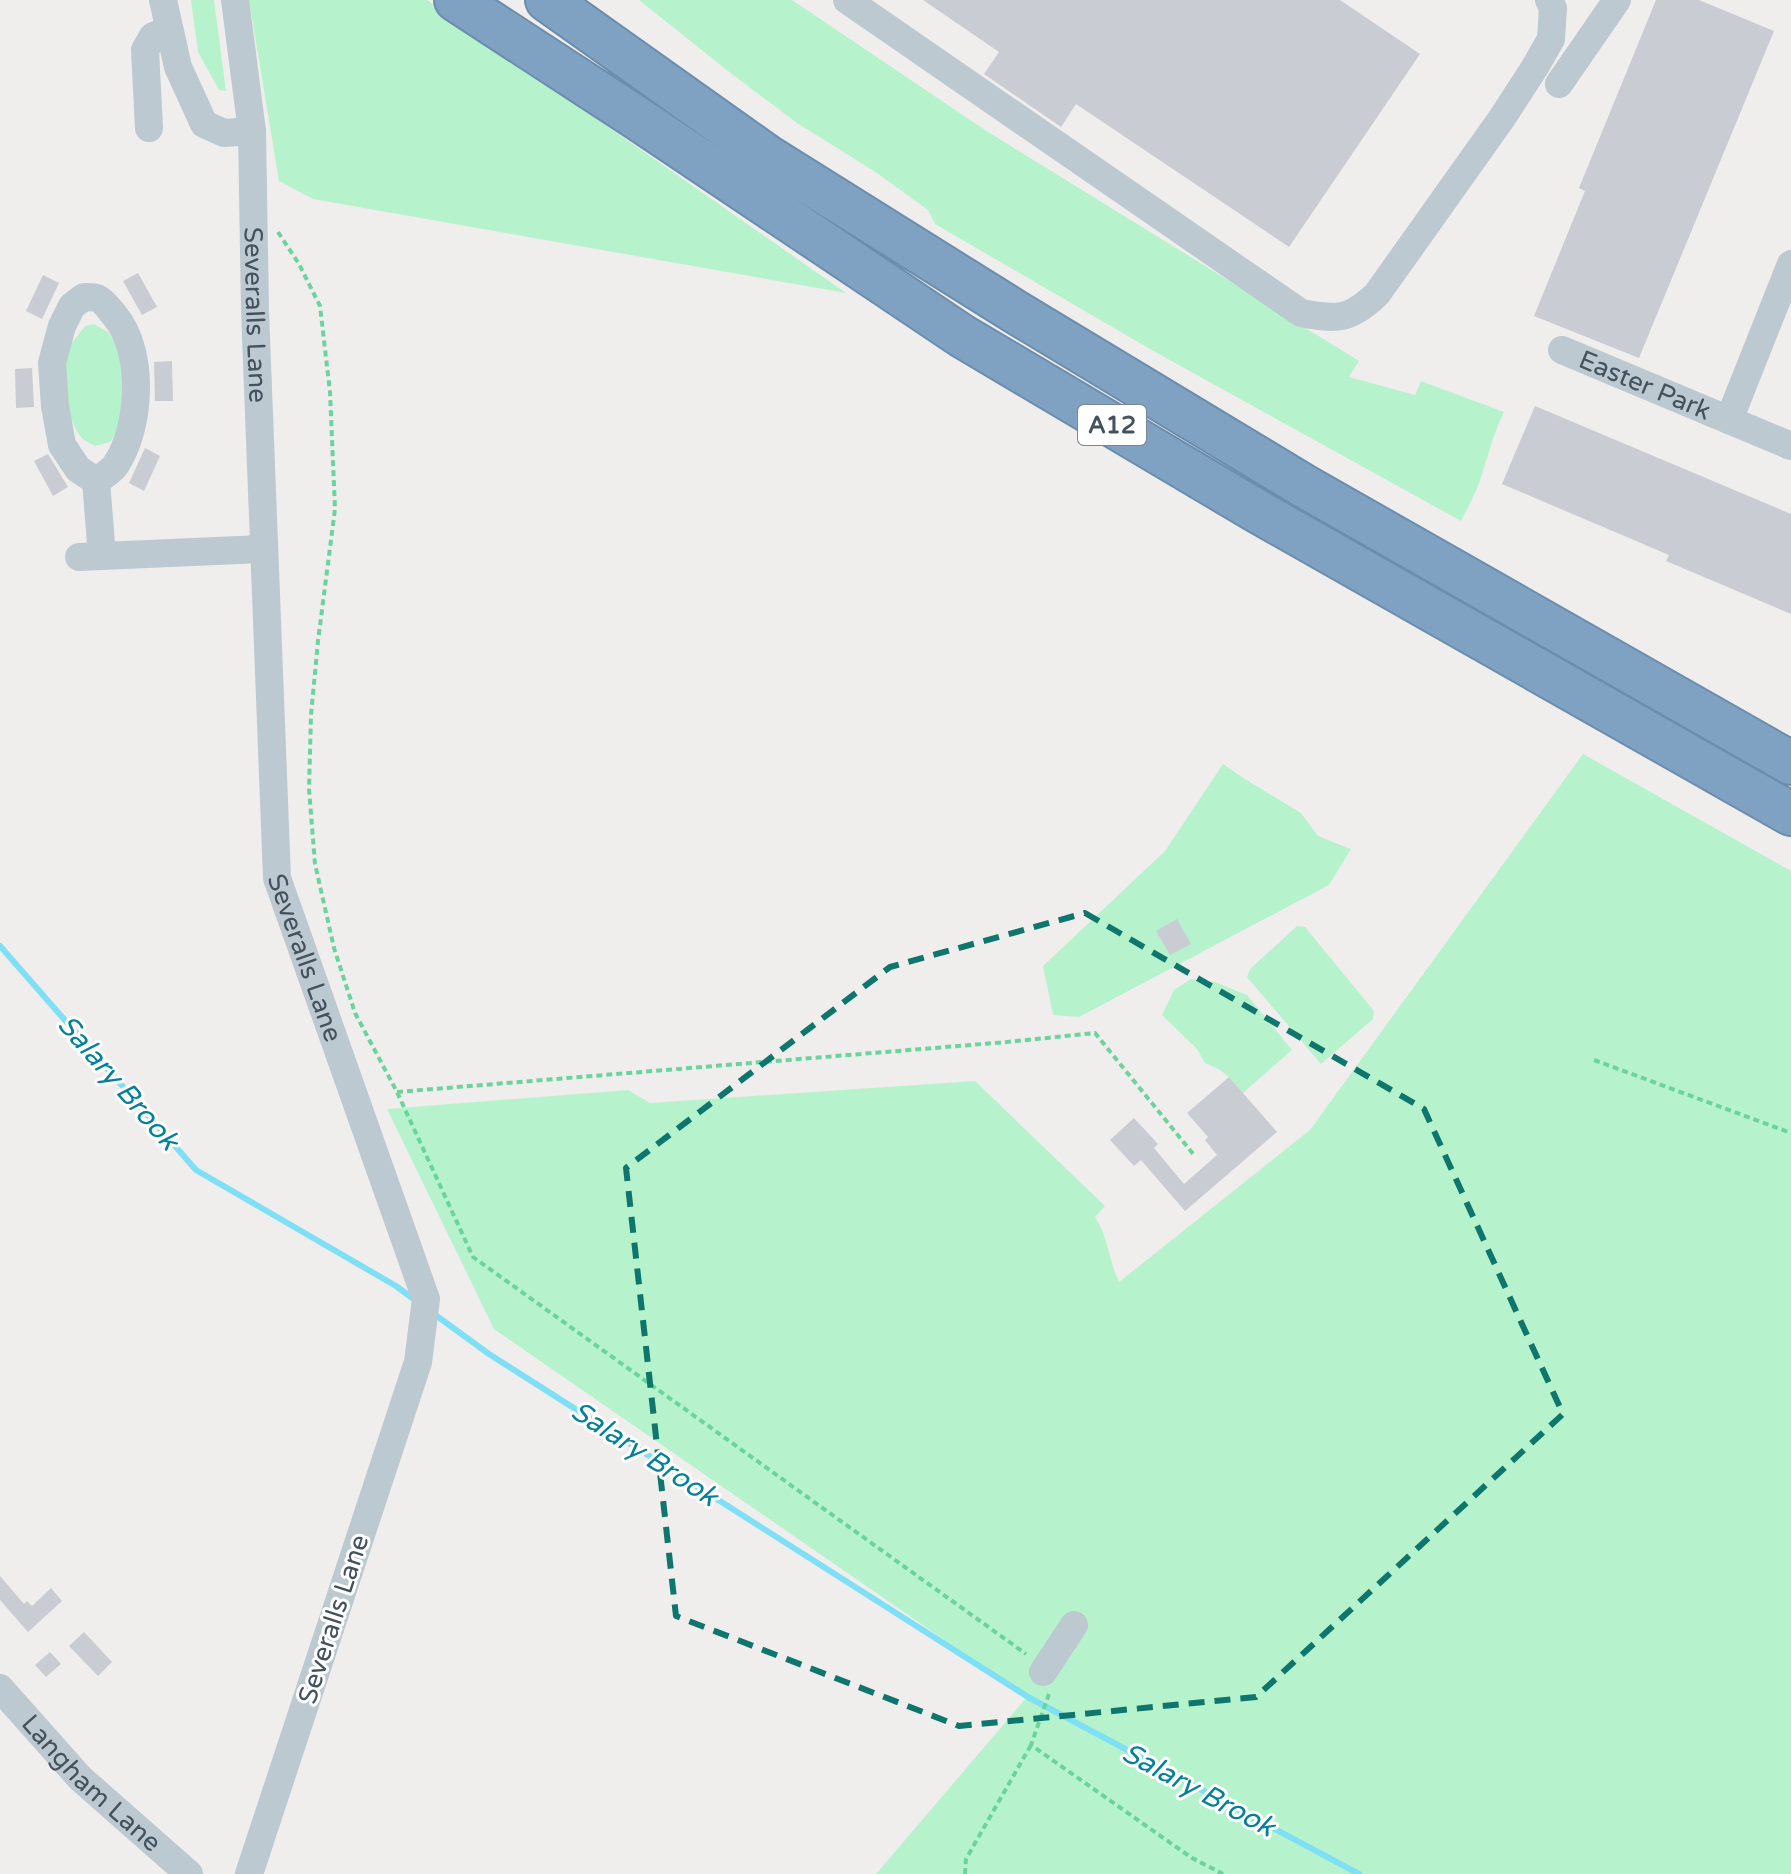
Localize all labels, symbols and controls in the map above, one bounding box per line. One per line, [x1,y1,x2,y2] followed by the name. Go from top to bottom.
[238,227,274,403] street label: Severalls Lane
[1574,344,1715,427] street label: Easter Park
[1078,405,1146,445] road number: A12
[261,870,349,1046] street label: Severalls Lane
[50,1008,187,1158] water label: Salary Brook
[565,1394,725,1515] water label: Salary Brook
[292,1531,375,1708] street label: Severalls Lane
[15,1708,167,1858] street label: Langham Lane
[1117,1736,1282,1845] water label: Salary Brook

